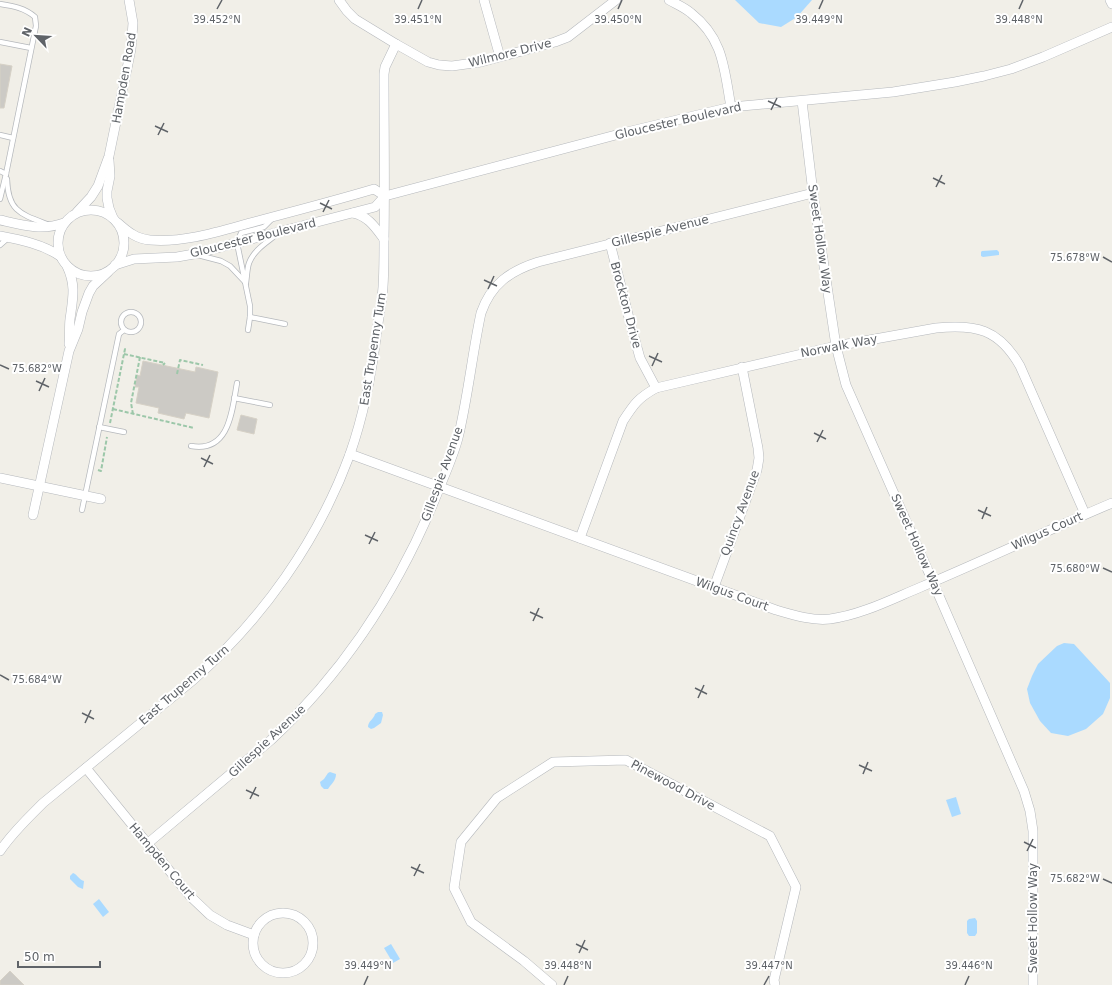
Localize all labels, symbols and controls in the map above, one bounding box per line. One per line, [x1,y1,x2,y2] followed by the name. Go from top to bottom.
[193,14,241,25] text: 39.452°N
[394,14,442,25] text: 39.451°N
[594,14,642,25] text: 39.450°N
[795,14,843,25] text: 39.449°N
[995,14,1043,25] text: 39.448°N
[16,16,56,56] north arrow
[20,25,35,39] text: N
[109,31,139,125] street label: Hampden Road
[467,36,553,70] street label: Wilmore Drive
[613,100,743,142] street label: Gloucester Boulevard
[805,183,835,295] street label: Sweet Hollow Way
[610,212,710,250] street label: Gillespie Avenue
[189,216,317,260] street label: Gloucester Boulevard
[1050,252,1100,263] text: 75.678°W
[608,260,644,350] street label: Brockton Drive
[357,291,389,407] street label: East Trupenny Turn
[799,332,879,360] street label: Norwalk Way
[12,363,62,374] text: 75.682°W
[418,425,466,523] street label: Gillespie Avenue
[718,468,762,558] street label: Quincy Avenue
[888,492,946,598] street label: Sweet Hollow Way
[1009,509,1085,553] street label: Wilgus Court
[1050,563,1100,574] text: 75.680°W
[694,574,771,614] street label: Wilgus Court
[136,642,232,728] street label: East Trupenny Turn
[12,674,62,685] text: 75.684°W
[226,702,308,780] street label: Gillespie Avenue
[629,757,717,813] street label: Pinewood Drive
[126,820,198,902] street label: Hampden Court
[1026,863,1040,973] street label: Sweet Hollow Way
[1050,873,1100,884] text: 75.682°W
[18,943,100,969] scale bar
[24,950,55,964] text: 50 m
[344,960,392,971] text: 39.449°N
[544,960,592,971] text: 39.448°N
[745,960,793,971] text: 39.447°N
[945,960,993,971] text: 39.446°N

